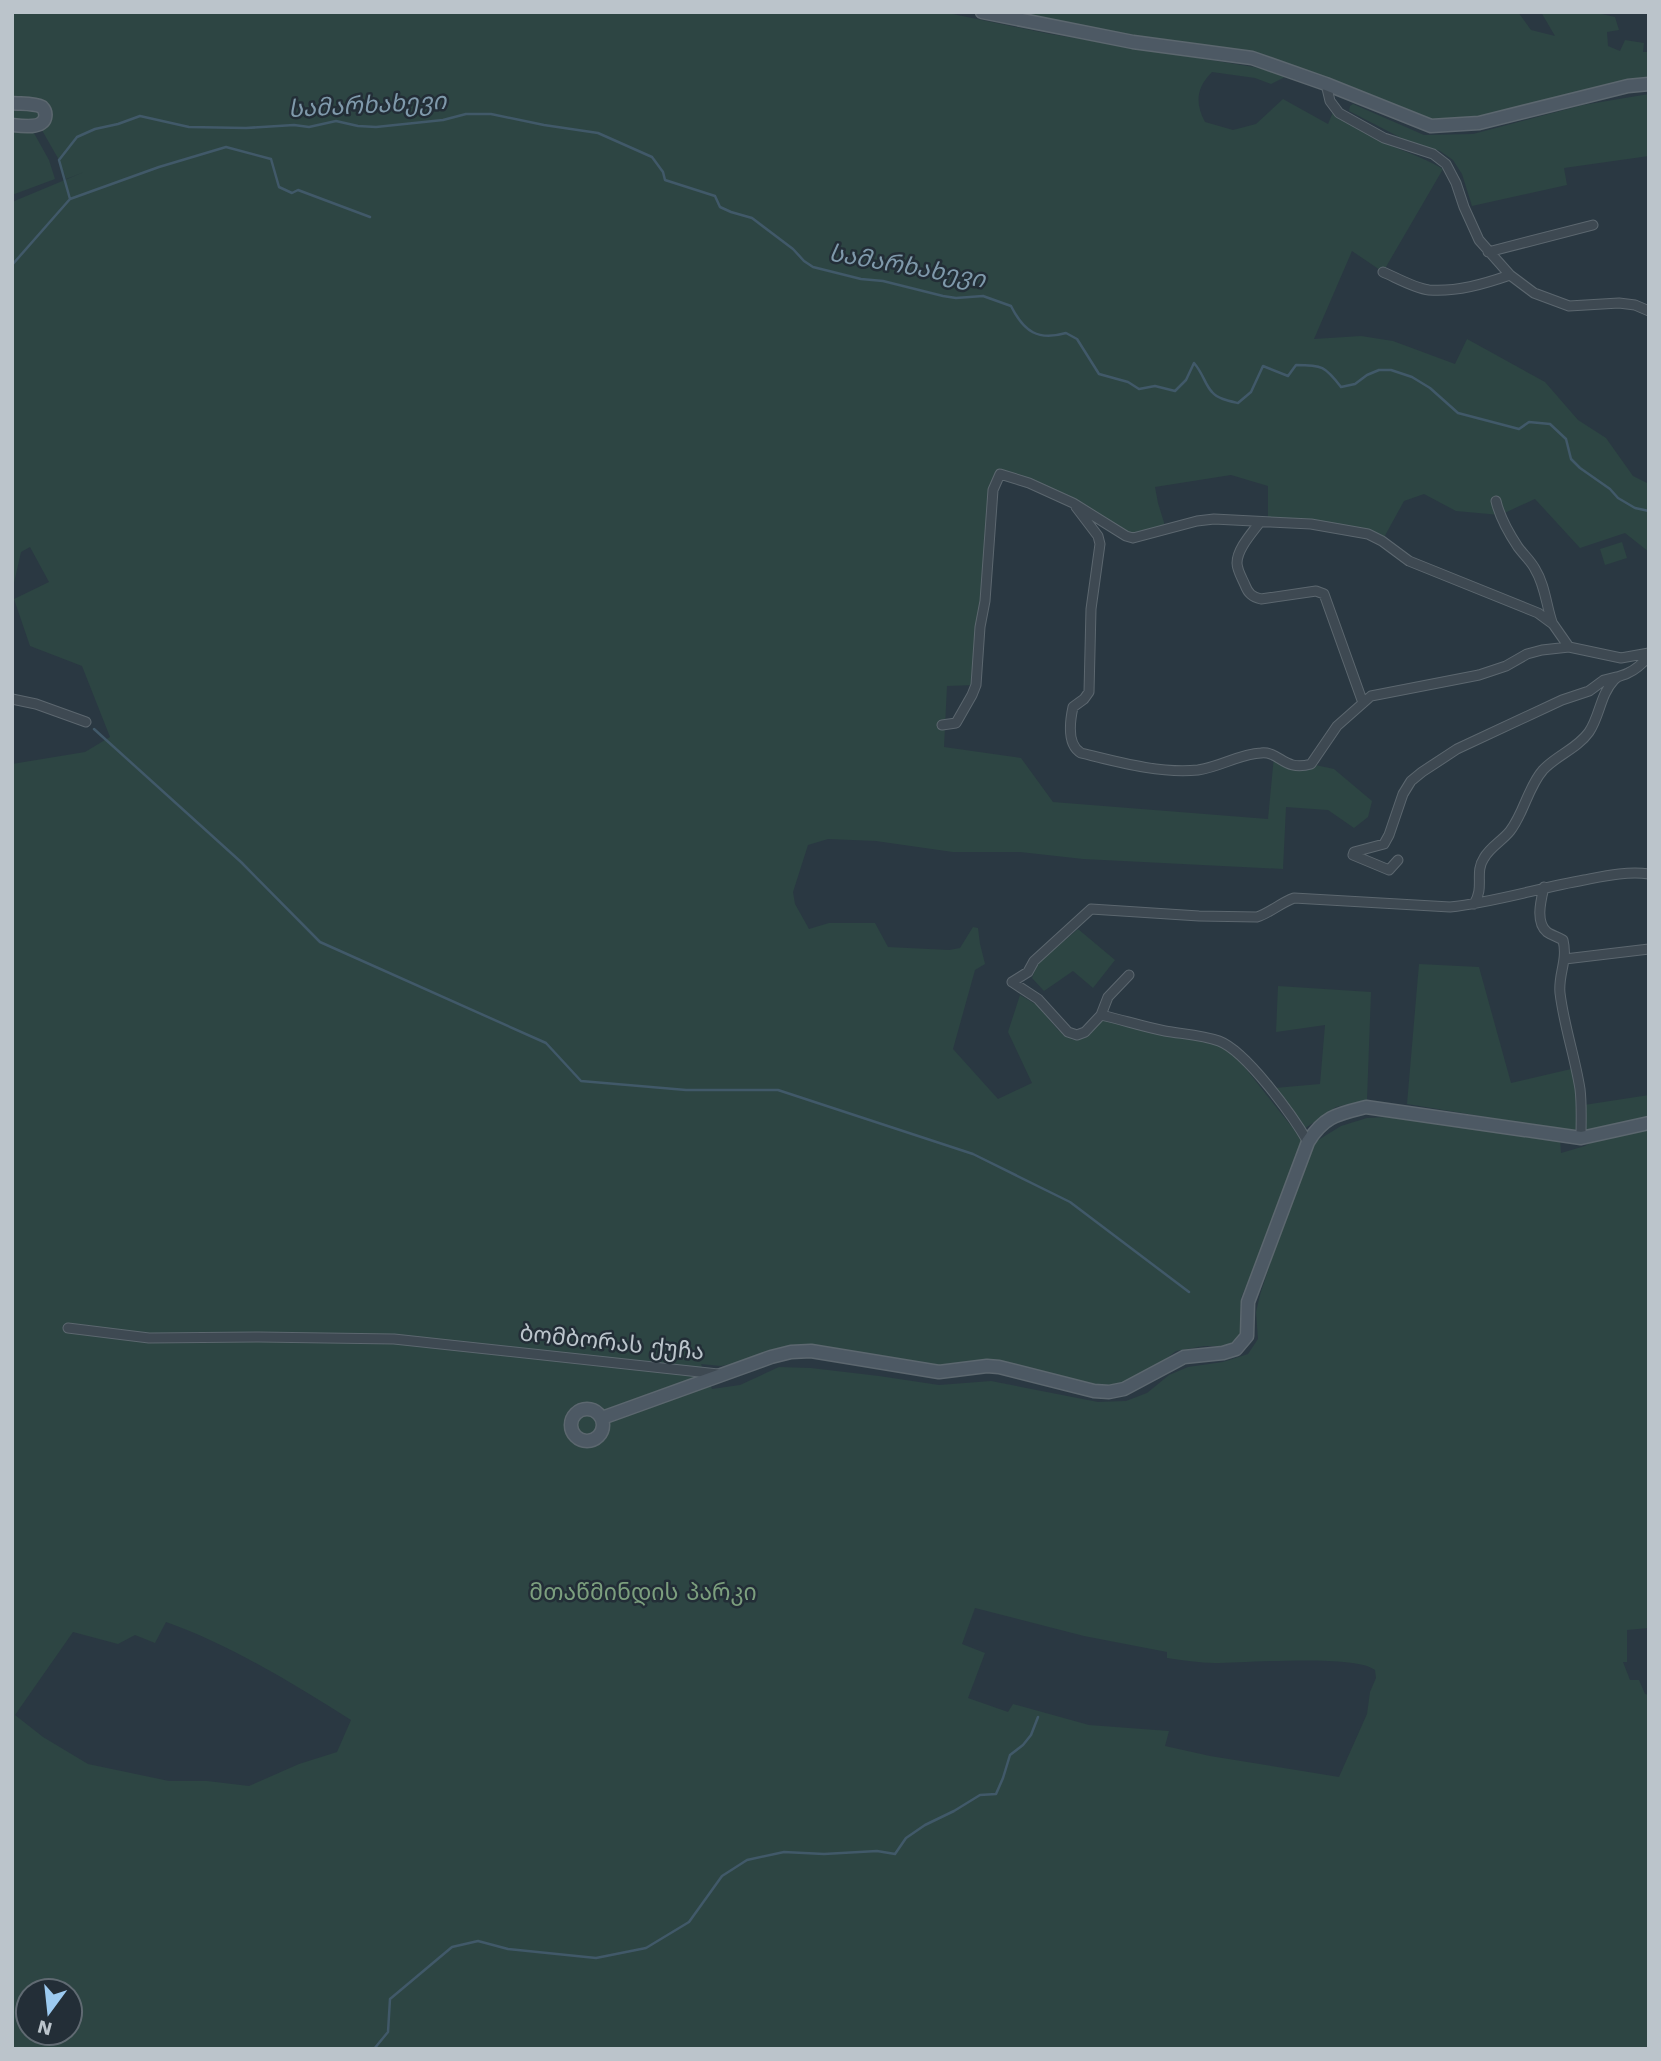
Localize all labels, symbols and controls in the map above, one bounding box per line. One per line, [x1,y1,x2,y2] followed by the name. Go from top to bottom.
[287,87,448,123] water label: სამარხახევი
[827,238,989,294] water label: სამარხახევი
[518,1319,706,1366] street label: ბომბორას ქუჩა
[529,1579,757,1606] park label: მთაწმინდის პარკი
[14,1977,84,2047] north arrow
[35,2015,55,2041] text: N

